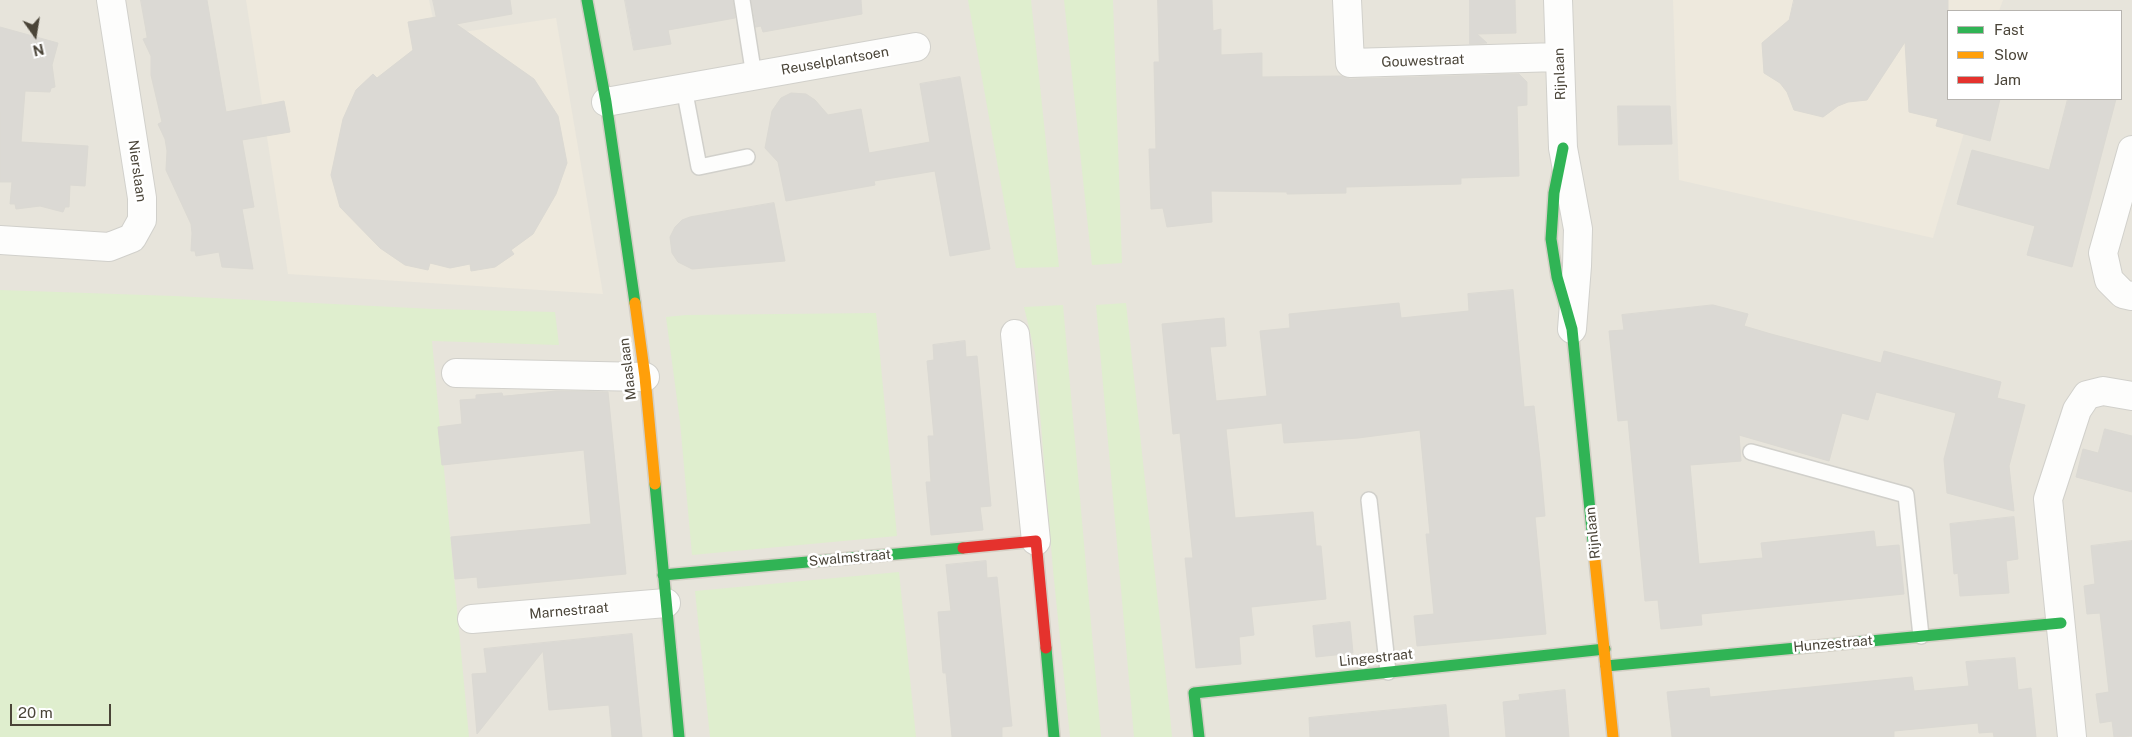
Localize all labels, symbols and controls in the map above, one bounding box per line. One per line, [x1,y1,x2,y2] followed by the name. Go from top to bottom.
[10,10,60,60] north arrow
[1947,10,2122,100] legend
[1994,21,2024,38] text: Fast
[31,41,46,59] text: N
[780,43,890,79] street label: Reuselplantsoen
[1994,46,2028,63] text: Slow
[1551,48,1569,100] street label: Rijnlaan
[1381,51,1465,71] street label: Gouwestraat
[1994,71,2021,88] text: Jam
[124,139,150,203] street label: Nierslaan
[616,337,640,401] street label: Maaslaan
[1582,506,1604,560] street label: Rijnlaan
[808,546,892,570] street label: Swalmstraat
[529,599,609,623] street label: Marnestraat
[1793,632,1873,656] street label: Hunzestraat
[1338,646,1414,670] street label: Lingestraat
[12,694,114,726] scale bar
[18,704,53,721] text: 20 m

